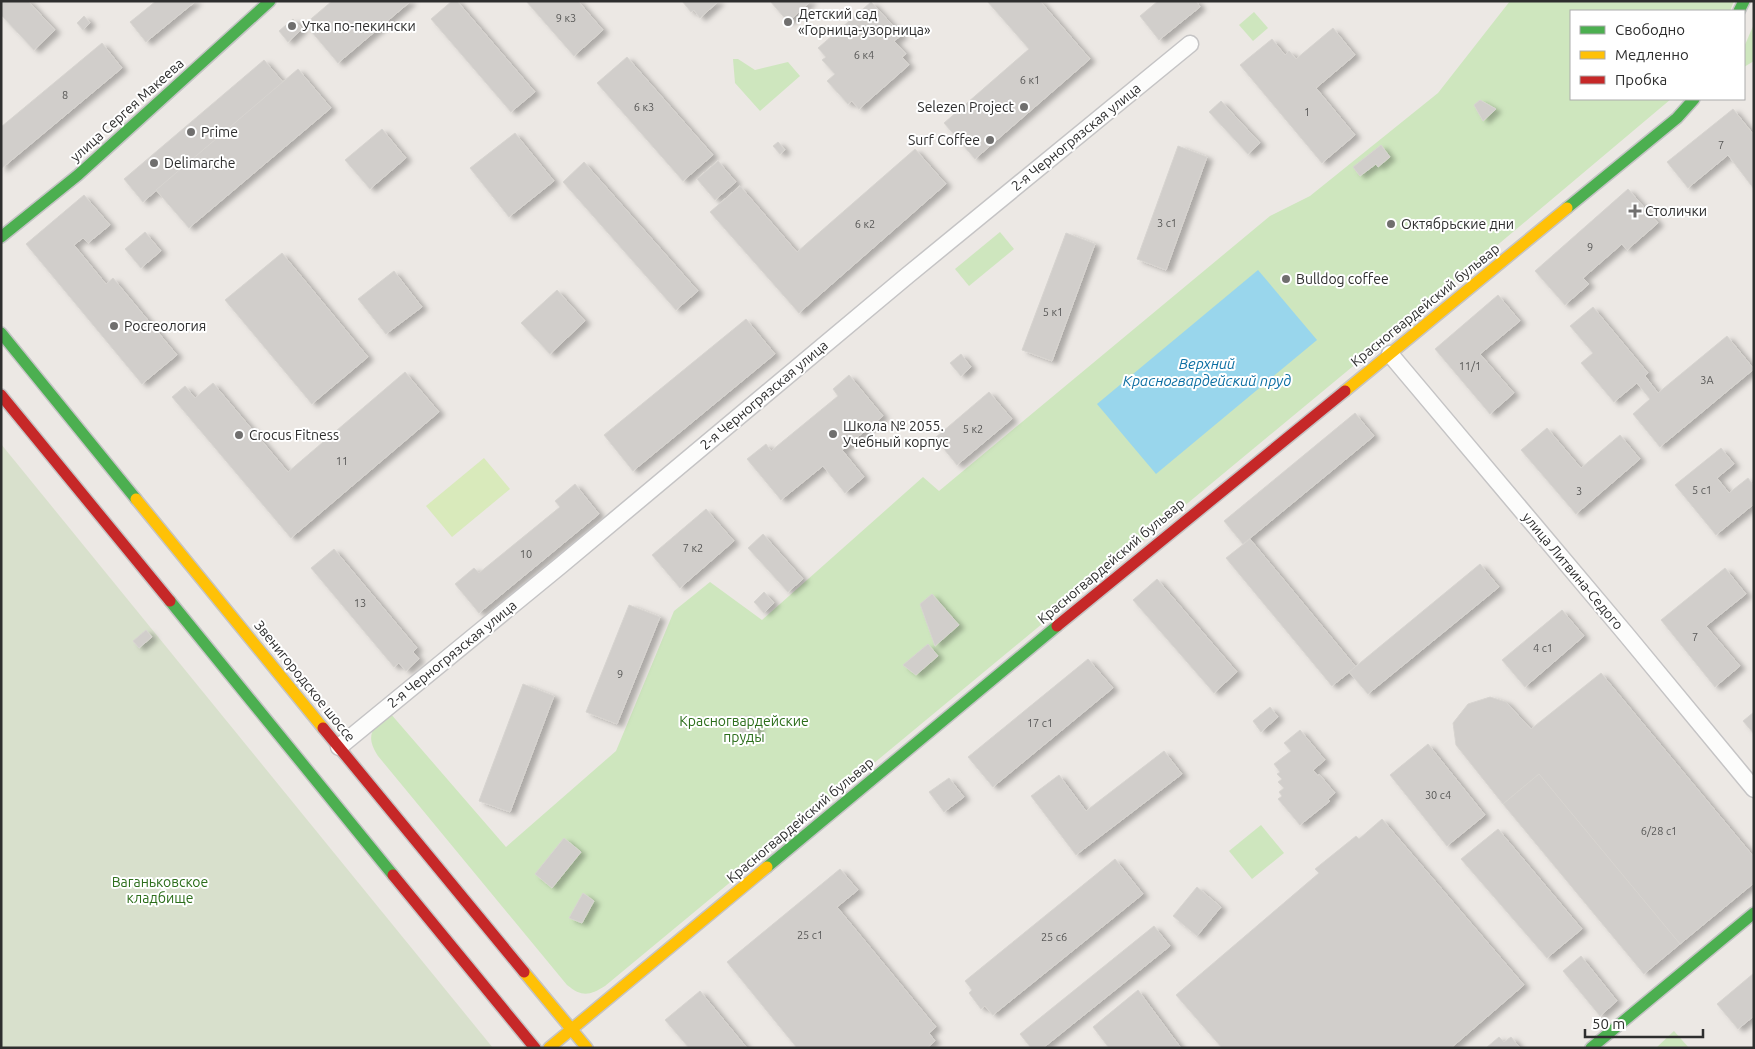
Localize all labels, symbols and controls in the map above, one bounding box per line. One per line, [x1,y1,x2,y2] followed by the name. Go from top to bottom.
[798,6,931,38] place label: Детский сад «Горница-узорница»
[1570,10,1745,100] legend
[556,12,576,24] house number: 9 к3
[782,16,794,28] marker: Детский сад «Горница-узорница»
[302,18,416,34] place label: Утка по-пекински
[286,20,298,32] marker: Утка по-пекински
[1615,21,1685,38] text: Свободно
[1615,46,1689,63] text: Медленно
[854,49,874,61] house number: 6 к4
[67,55,187,165] street label: улица Сергея Макеева
[1615,71,1667,88] text: Пробка
[1020,74,1040,86] house number: 6 к1
[1008,80,1144,194] street label: 2-я Черногрязская улица
[62,89,68,101] house number: 8
[917,99,1014,115] place label: Selezen Project
[634,101,654,113] house number: 6 к3
[1018,101,1030,113] marker: Selezen Project
[1304,106,1310,118] house number: 1
[201,124,238,140] place label: Prime
[185,126,197,138] marker: Prime
[908,132,980,148] place label: Surf Coffee
[984,134,996,146] marker: Surf Coffee
[1718,139,1724,151] house number: 7
[164,155,235,171] place label: Delimarche
[148,157,160,169] marker: Delimarche
[1645,203,1707,219] place label: Столички
[1629,205,1641,217] marker: Столички
[1401,216,1514,232] place label: Октябрьские дни
[1157,217,1177,229] house number: 3 с1
[855,218,875,230] house number: 6 к2
[1385,218,1397,230] marker: Октябрьские дни
[1347,240,1503,370] street label: Красногвардейский бульвар
[1587,241,1593,253] house number: 9
[1296,271,1389,287] place label: Bulldog coffee
[1280,273,1292,285] marker: Bulldog coffee
[1043,306,1063,318] house number: 5 к1
[124,318,206,334] place label: Росгеология
[108,320,120,332] marker: Росгеология
[697,337,831,453] street label: 2-я Черногрязская улица
[1123,355,1291,389] water label: Верхний Красногвардейский пруд
[1459,360,1481,372] house number: 11/1
[1700,374,1715,386] house number: 3А
[843,418,949,450] place label: Школа № 2055. Учебный корпус
[963,423,983,435] house number: 5 к2
[249,427,339,443] place label: Crocus Fitness
[827,428,839,440] marker: Школа № 2055. Учебный корпус
[233,429,245,441] marker: Crocus Fitness
[336,455,348,467] house number: 11
[1692,484,1712,496] house number: 5 с1
[1576,485,1582,497] house number: 3
[1034,495,1188,627] street label: Красногвардейский бульвар
[1519,509,1627,633] street label: улица Литвина-Седого
[683,542,703,554] house number: 7 к2
[520,548,532,560] house number: 10
[354,597,366,609] house number: 13
[384,597,520,711] street label: 2-я Черногрязская улица
[251,617,359,745] street label: Звенигородское шоссе
[1692,631,1698,643] house number: 7
[1533,642,1553,654] house number: 4 с1
[617,668,623,680] house number: 9
[679,713,809,745] park label: Красногвардейские пруды
[1027,717,1053,729] house number: 17 с1
[723,754,877,886] street label: Красногвардейский бульвар
[1425,789,1451,801] house number: 30 с4
[1641,825,1677,837] house number: 6/28 с1
[112,874,208,906] park label: Ваганьковское кладбище
[797,929,823,941] house number: 25 с1
[1041,931,1067,943] house number: 25 с6
[1585,1006,1702,1038] scale bar
[1592,1015,1625,1032] text: 50 m

